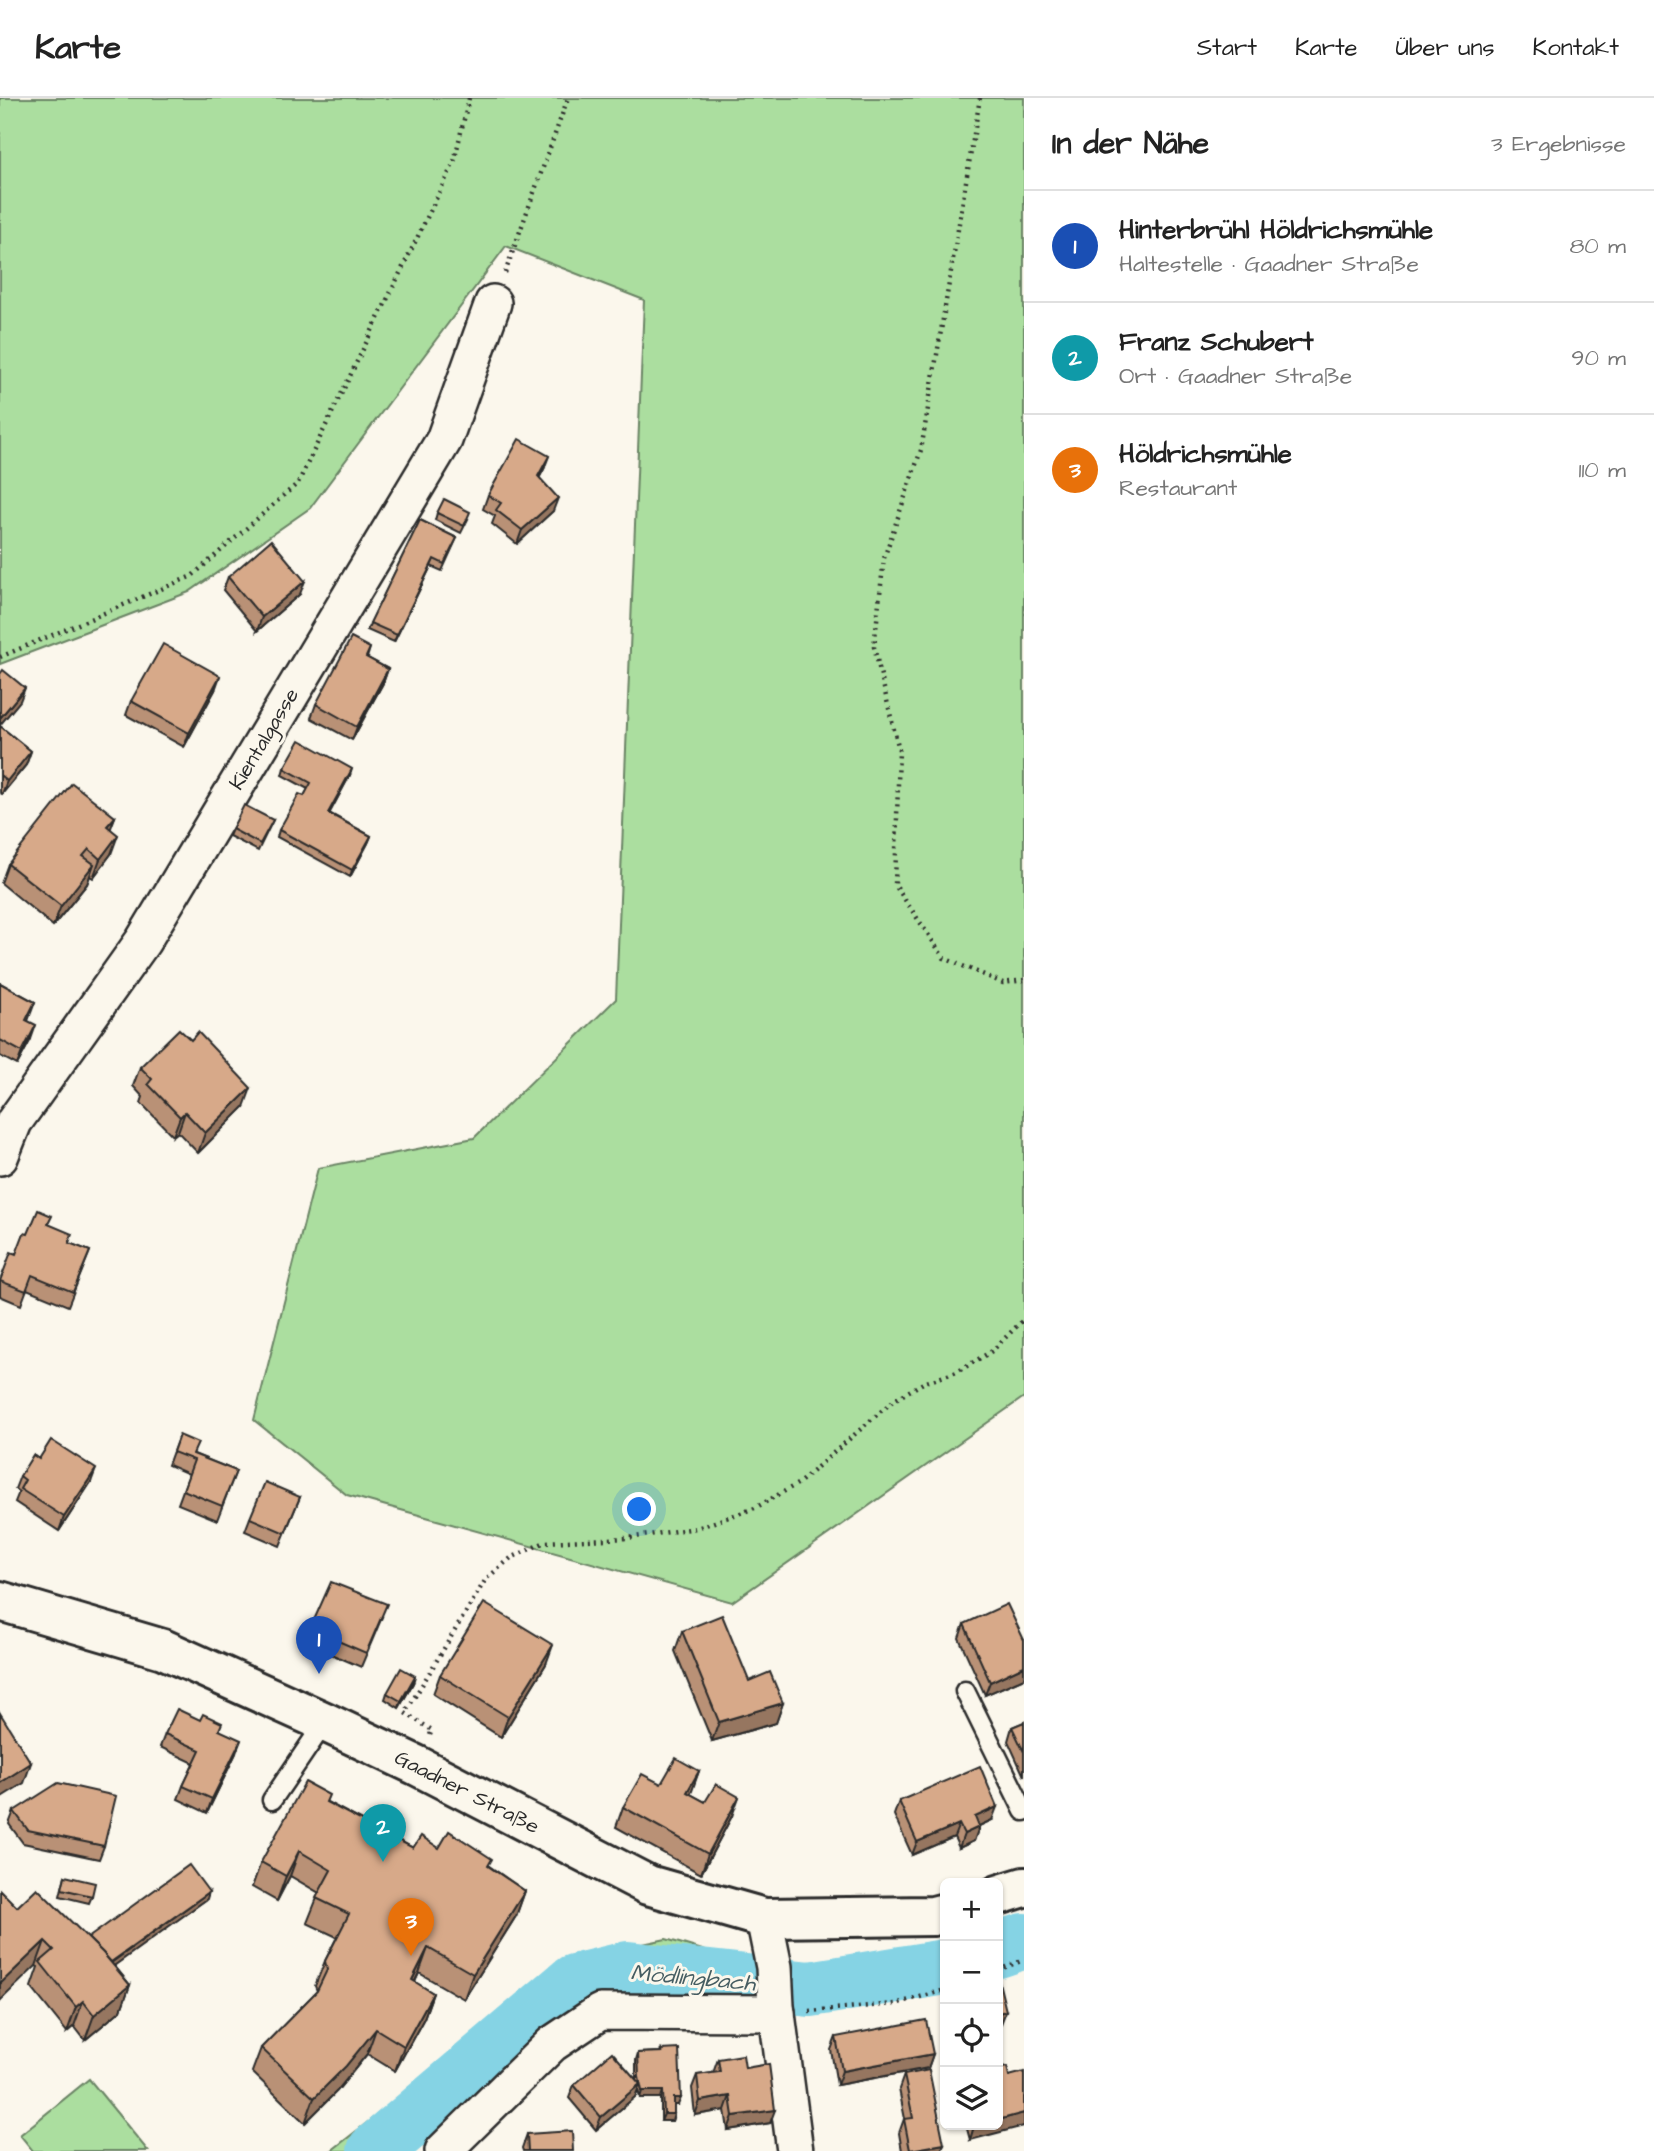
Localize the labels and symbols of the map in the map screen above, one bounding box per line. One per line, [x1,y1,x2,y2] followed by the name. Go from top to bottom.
[222,683,308,796] street label: Kientalgasse
[622,1492,656,1526] your location
[296,1616,342,1674] pin: 1
[390,1743,544,1841] street label: Gaadner Straße
[360,1804,406,1862] pin: 2
[388,1898,434,1956] pin: 3
[629,1957,758,2001] water label: Mödlingbach

